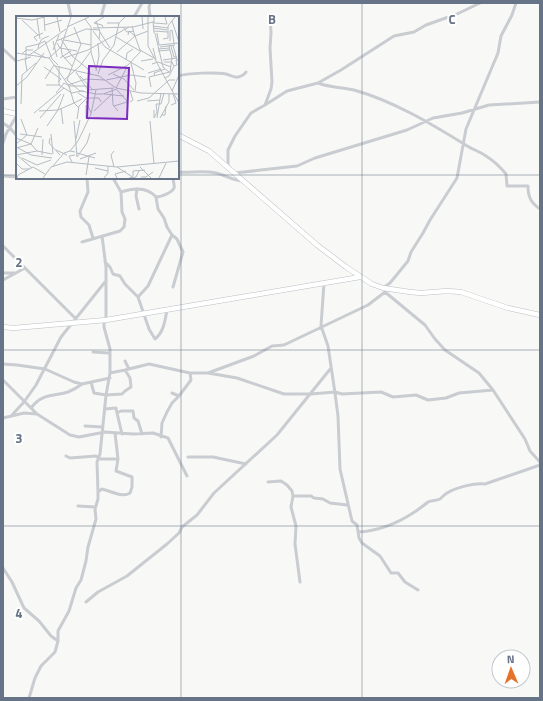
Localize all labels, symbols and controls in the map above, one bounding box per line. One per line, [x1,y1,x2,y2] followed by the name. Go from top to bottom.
[268,9,276,29] text: B
[448,9,456,29] text: C
[16,16,179,179] inset map
[15,252,23,272] text: 2
[15,428,23,448] text: 3
[15,603,23,623] text: 4
[491,649,531,689] north arrow
[507,651,515,667] text: N

